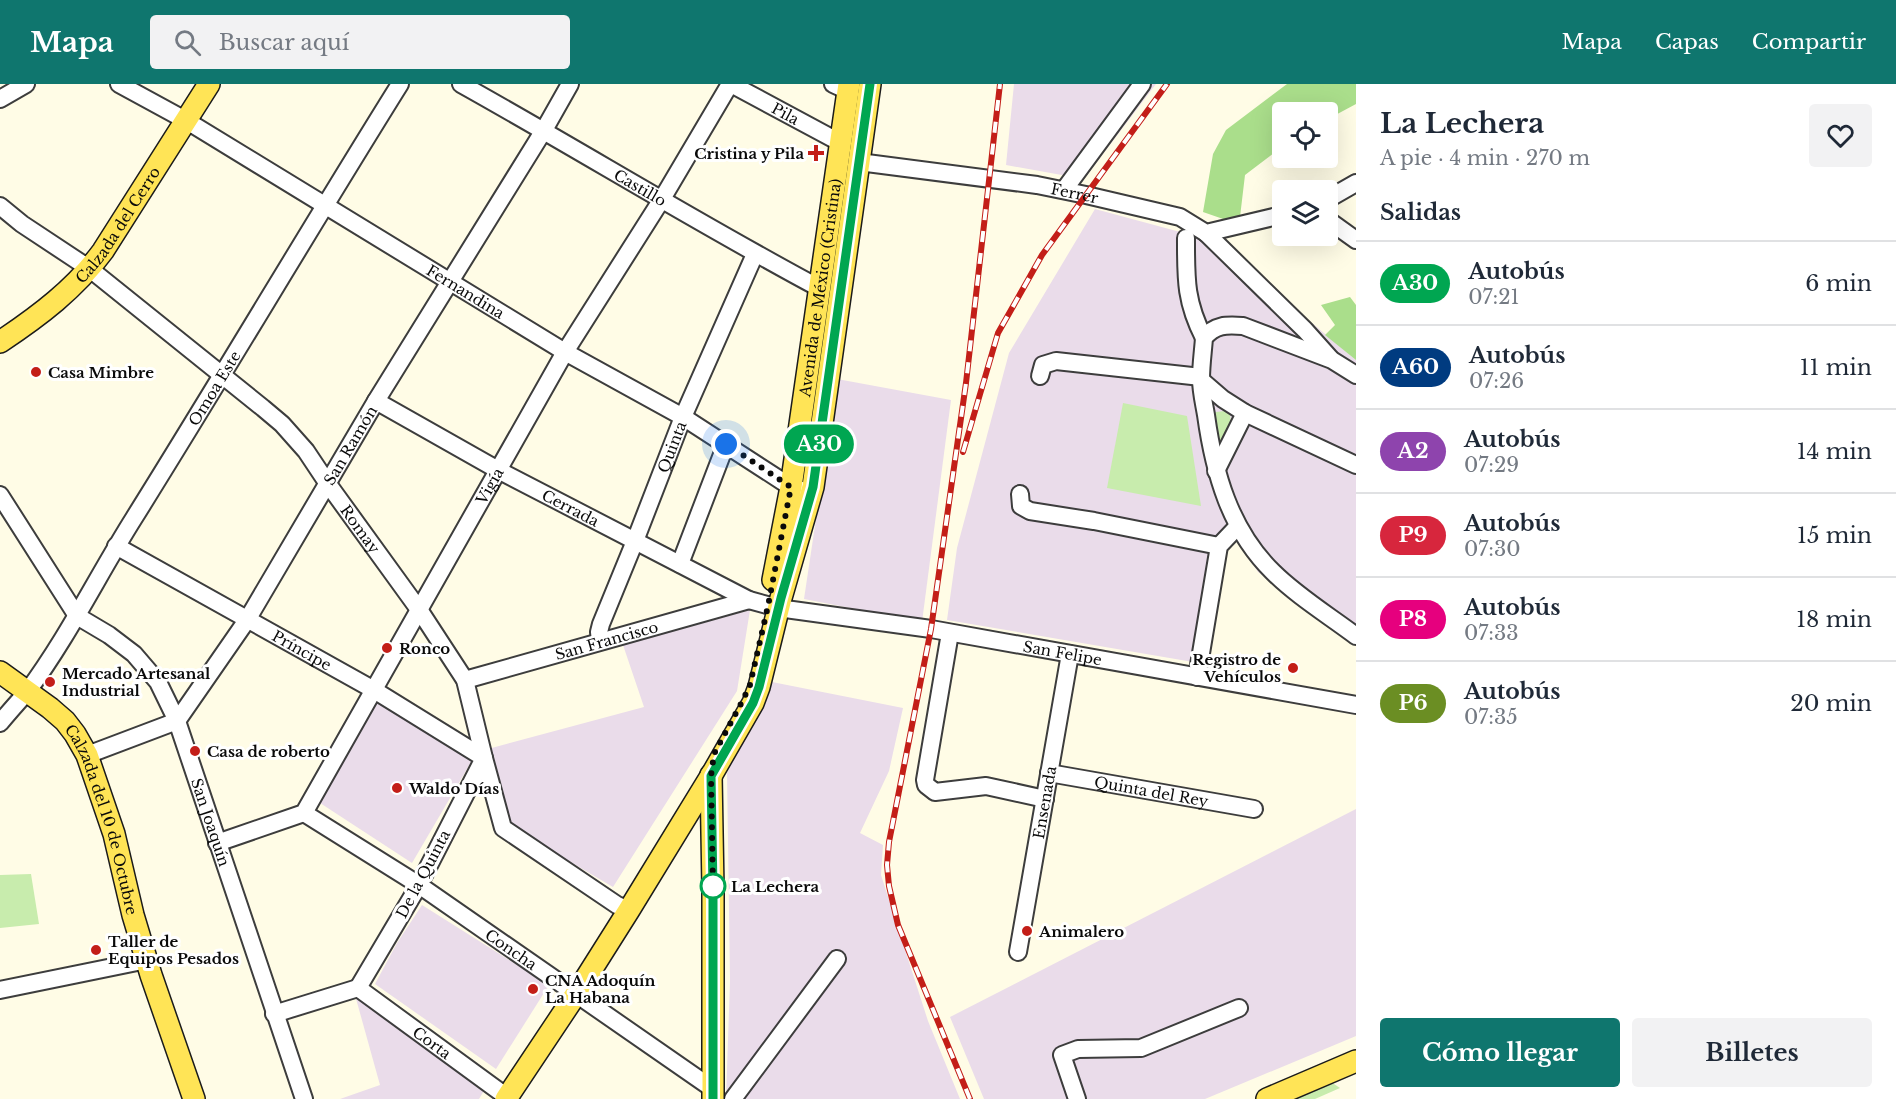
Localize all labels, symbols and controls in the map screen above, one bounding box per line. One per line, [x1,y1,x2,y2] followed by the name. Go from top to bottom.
[150,15,570,69] search box
[30,25,114,60] text: Mapa
[171,26,204,59] icon: search
[219,29,349,56] text: Buscar aquí
[1562,29,1622,55] text: Mapa
[1655,29,1719,55] text: Capas
[1752,29,1866,55] text: Compartir
[769,98,803,129] street label: Pila
[1272,102,1338,246] map controls
[1272,102,1338,168] button: locate
[1809,104,1872,167] button: heart
[1380,106,1544,141] text: La Lechera
[694,144,804,163] place label: Cristina y Pila
[809,146,823,160] marker: Cristina y Pila
[1380,146,1590,170] text: A pie · 4 min · 270 m
[71,163,164,287] street label: Calzada del Cerro
[611,165,670,210] street label: Castillo
[794,177,845,399] street label: Avenida de México (Cristina)
[1049,179,1101,207] street label: Ferrer
[1272,180,1338,246] button: layers
[1380,199,1461,226] text: Salidas
[1468,258,1565,285] text: Autobús
[423,260,509,323] street label: Fernandina
[1392,270,1438,296] text: A30
[1805,270,1872,297] text: 6 min
[1468,285,1520,309] text: 07:21
[1469,342,1565,369] text: Autobús
[184,347,244,429] street label: Omoa Este
[1392,354,1439,380] text: A60
[1800,354,1872,381] text: 11 min
[48,363,154,382] place label: Casa Mimbre
[29,365,43,379] marker: Casa Mimbre
[1469,369,1524,393] text: 07:26
[319,402,381,488] street label: San Ramón
[653,418,690,475] street label: Quinta
[784,424,854,464] line badge: A30
[1464,426,1560,453] text: Autobús
[711,429,741,459] your location
[796,431,842,457] text: A30
[1397,438,1429,464] text: A2
[1797,438,1872,465] text: 14 min
[1464,453,1519,477] text: 07:29
[471,463,507,508] street label: Vigía
[539,485,603,531] street label: Cerrada
[337,501,385,557] street label: Romay
[1464,510,1560,537] text: Autobús
[1398,522,1428,548] text: P9
[1797,522,1872,549] text: 15 min
[1464,537,1521,561] text: 07:30
[1464,594,1560,621] text: Autobús
[1399,606,1427,632] text: P8
[1796,606,1872,633] text: 18 min
[553,617,660,664] street label: San Francisco
[1464,621,1519,645] text: 07:33
[269,626,335,674] street label: Príncipe
[1022,636,1103,669] street label: San Felipe
[399,639,450,658] place label: Ronco
[380,641,394,655] marker: Ronco
[1192,650,1281,686] place label: Registro de Vehículos
[1286,661,1300,675] marker: Registro de Vehículos
[62,664,211,700] place label: Mercado Artesanal Industrial
[43,675,57,689] marker: Mercado Artesanal Industrial
[1464,678,1560,705] text: Autobús
[1398,690,1428,716] text: P6
[1790,690,1872,717] text: 20 min
[1464,705,1518,729] text: 07:35
[61,720,142,917] street label: Calzada del 10 de Octubre
[207,742,330,761] place label: Casa de roberto
[188,744,202,758] marker: Casa de roberto
[1028,764,1060,840] street label: Ensenada
[1093,772,1210,810] street label: Quinta del Rey
[187,776,235,869] street label: San Joaquín
[408,779,499,798] place label: Waldo Días
[390,781,404,795] marker: Waldo Días
[392,826,455,921] street label: De la Quinta
[700,873,726,899] marker: La Lechera
[731,877,819,896] place label: La Lechera
[1038,922,1124,941] place label: Animalero
[482,924,541,974] street label: Concha
[1020,924,1034,938] marker: Animalero
[108,932,239,968] place label: Taller de Equipos Pesados
[89,943,103,957] marker: Taller de Equipos Pesados
[545,971,655,1007] place label: CNA Adoquín La Habana
[526,982,540,996] marker: CNA Adoquín La Habana
[1380,1018,1620,1087] button: Cómo llegar
[1632,1018,1872,1087] button: Billetes
[409,1022,456,1063] street label: Corta

